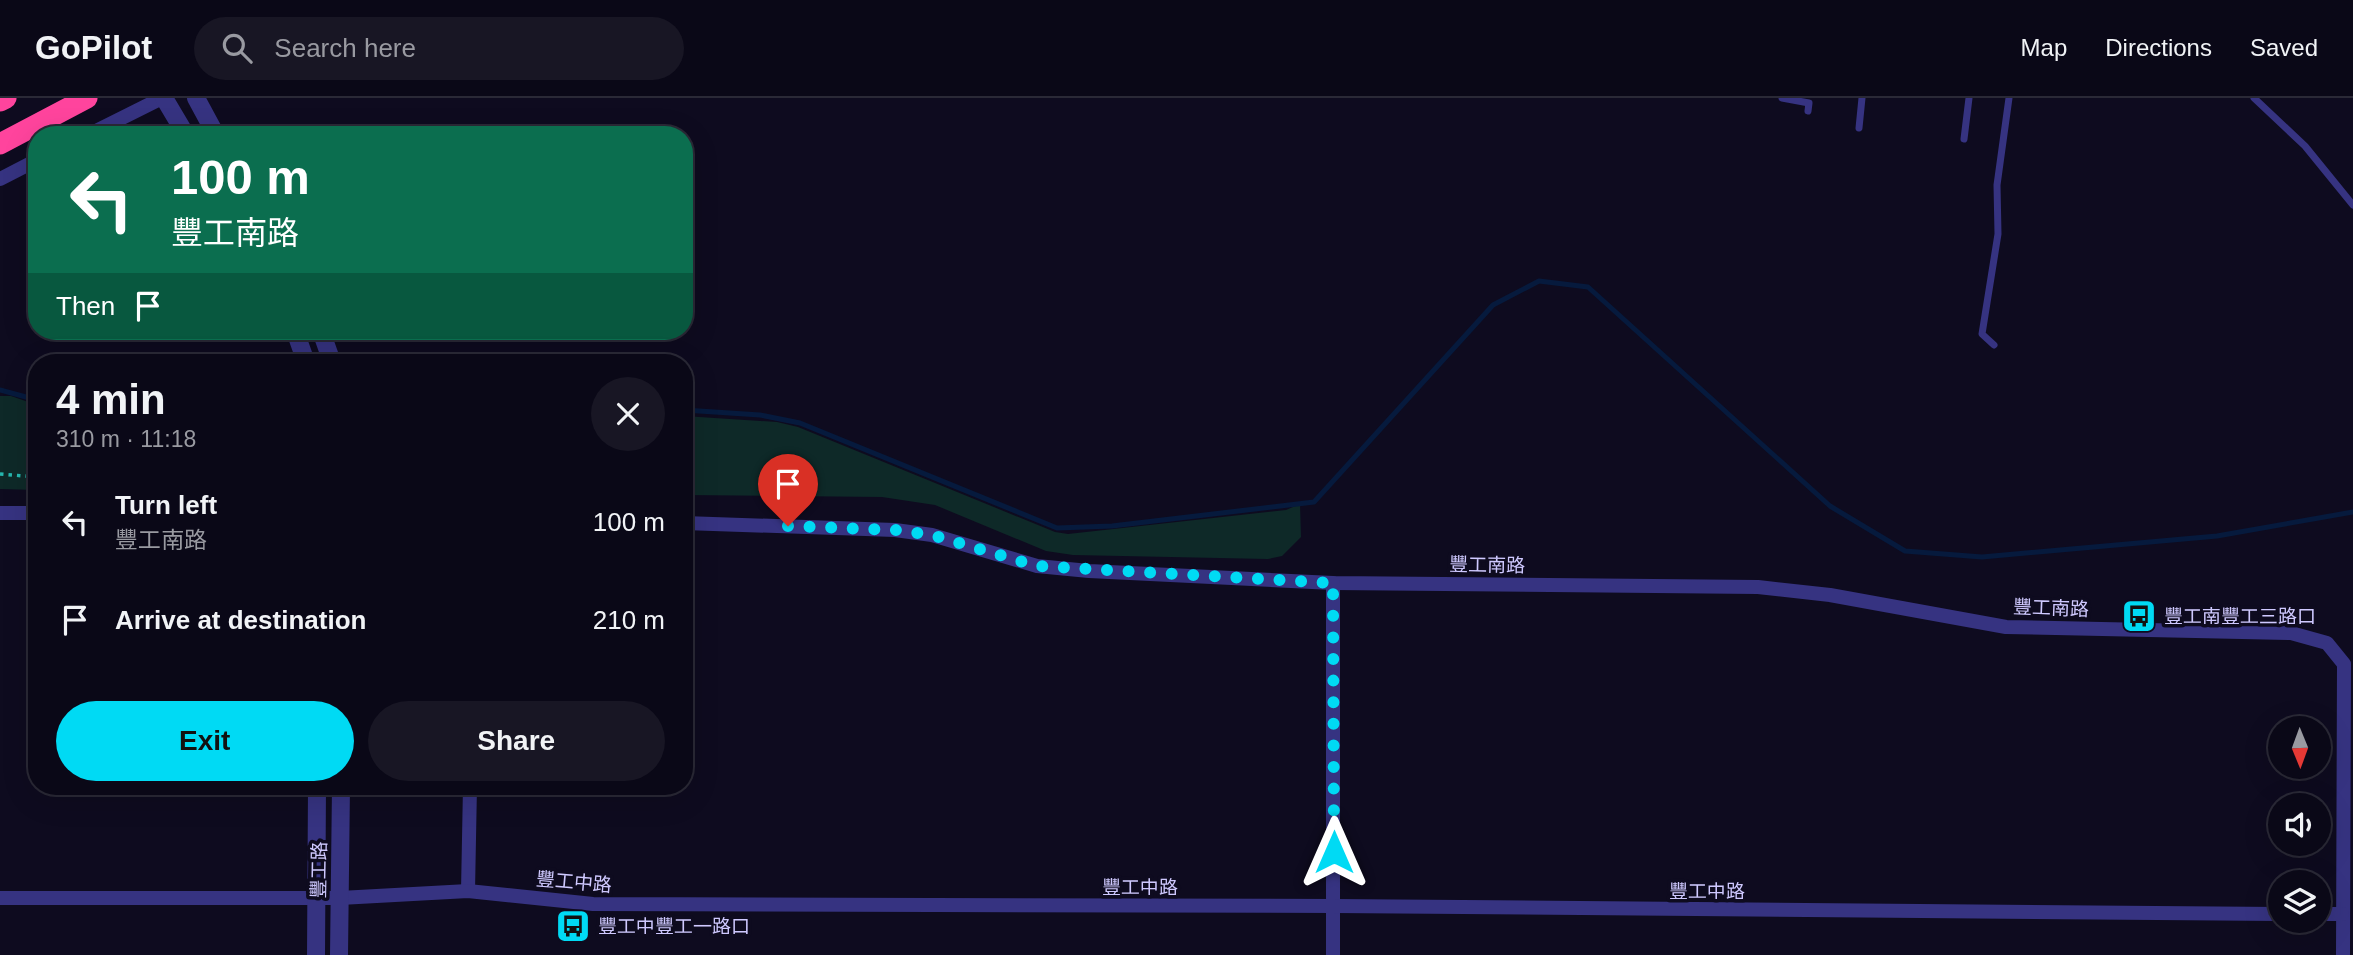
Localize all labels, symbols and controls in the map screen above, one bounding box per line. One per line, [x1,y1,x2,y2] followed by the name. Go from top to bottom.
[194,17,684,80] search box
[35,29,152,66] text: GoPilot
[218,29,256,67] icon: search
[274,33,416,63] text: Search here
[2021,34,2067,61] text: Map
[2105,34,2212,61] text: Directions
[2250,34,2318,61] text: Saved
[171,150,310,204] text: 100 m
[56,154,147,245] icon: left
[171,215,299,251] text: 豐工南路
[129,287,167,325] icon: arrive
[56,291,115,321] text: Then
[56,376,166,423] text: 4 min
[591,377,665,451] button: close
[56,426,196,452] text: 310 m · 11:18
[758,454,818,526] pin
[769,465,807,503] icon: arrive
[115,490,217,520] text: Turn left
[56,503,94,541] icon: left
[593,507,665,537] text: 100 m
[115,527,207,553] text: 豐工南路
[1449,554,1525,576] street label: 豐工南路
[2013,596,2089,620] street label: 豐工南路
[2120,597,2158,635] bus stop icon: 豐工南豐工三路口
[56,601,94,639] icon: arrive
[115,605,366,635] text: Arrive at destination
[593,605,665,635] text: 210 m
[2164,606,2316,627] place label: 豐工南豐工三路口
[56,701,354,781] button: Exit
[368,701,665,781] button: Share
[2268,716,2331,779] north arrow
[2268,716,2331,933] map controls
[2268,793,2331,856] button: sound
[1297,815,1371,889] position arrow
[308,841,330,899] street label: 豐工路
[535,868,613,896] street label: 豐工中路
[2268,870,2331,933] button: layers
[1102,877,1178,898] street label: 豐工中路
[1669,881,1745,902] street label: 豐工中路
[554,907,592,945] bus stop icon: 豐工中豐工一路口
[598,916,750,937] place label: 豐工中豐工一路口

